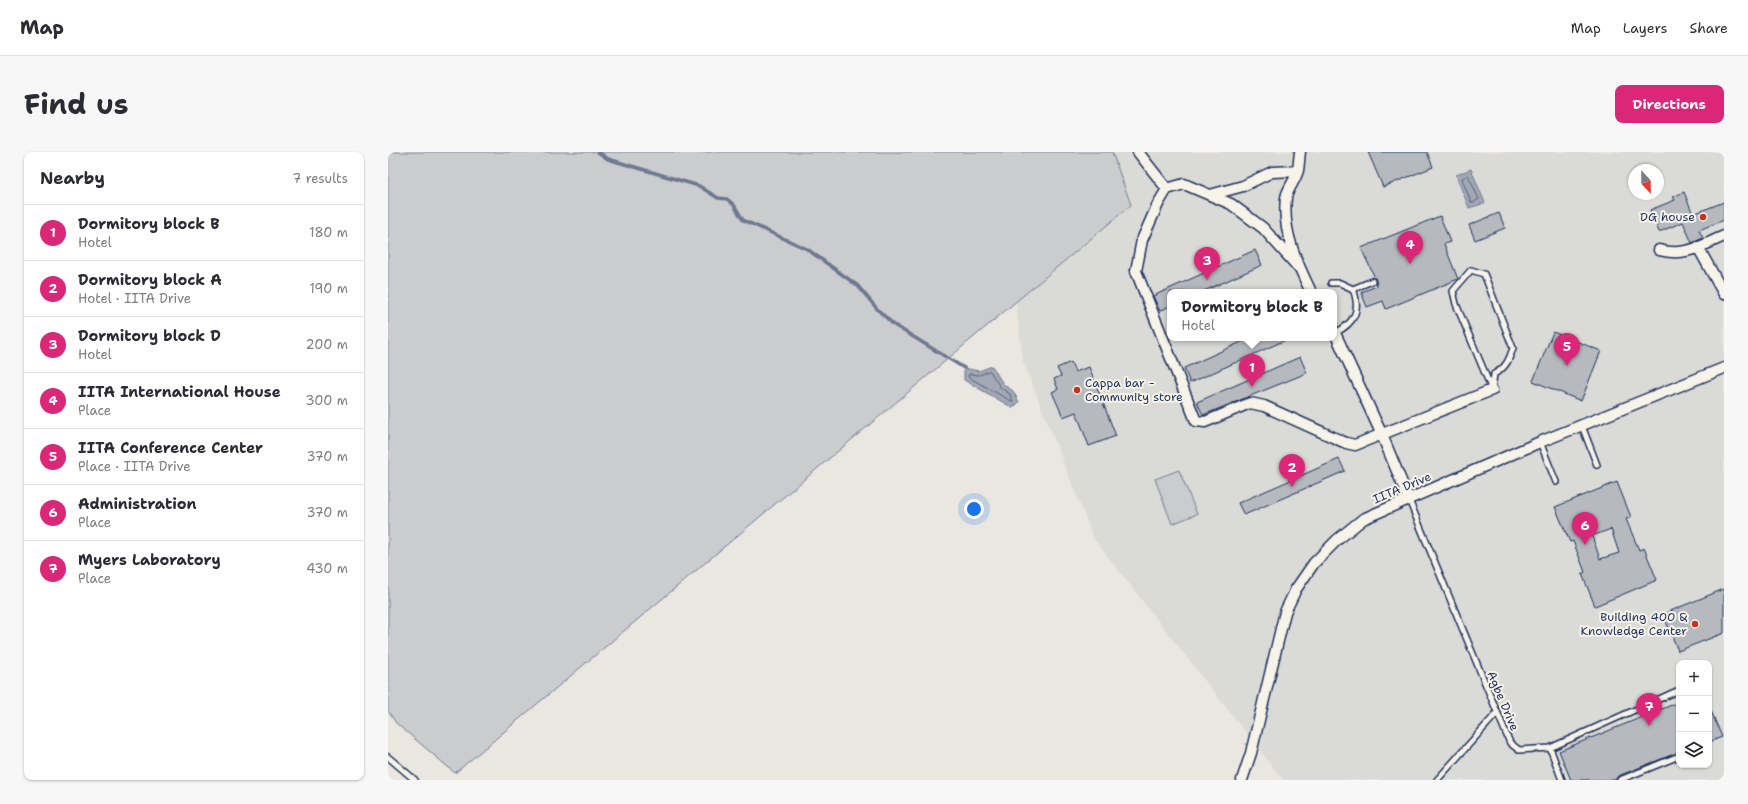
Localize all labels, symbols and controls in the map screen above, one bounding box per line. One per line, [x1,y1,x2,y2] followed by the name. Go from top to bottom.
[20,15,64,40] text: Map
[1571,19,1601,37] text: Map
[1623,19,1667,37] text: Layers
[1689,19,1728,37] text: Share
[24,85,129,123] text: Find us
[1615,85,1724,123] button: Directions
[1628,164,1664,200] north arrow
[40,167,105,189] text: Nearby
[292,170,348,187] text: 7 results
[1640,209,1695,225] place label: DG house
[1698,212,1708,222] marker: DG house
[78,214,220,234] text: Dormitory block B
[50,224,56,241] text: 1
[309,224,348,241] text: 180 m
[1397,231,1423,264] pin: 4
[78,234,112,251] text: Hotel
[1194,247,1220,280] pin: 3
[78,270,222,290] text: Dormitory block A
[48,280,58,297] text: 2
[309,280,348,297] text: 190 m
[1167,289,1337,341] popup
[78,290,191,307] text: Hotel · IITA Drive
[1181,297,1323,317] text: Dormitory block B
[1181,317,1215,334] text: Hotel
[78,326,221,346] text: Dormitory block D
[1554,333,1580,366] pin: 5
[48,336,58,353] text: 3
[306,336,348,353] text: 200 m
[78,346,112,363] text: Hotel
[1239,354,1265,387] pin: 1
[1085,375,1183,405] place label: Cappa bar - Community store
[78,382,281,402] text: IITA International House
[1072,385,1082,395] marker: Cappa bar - Community store
[48,392,58,409] text: 4
[305,392,348,409] text: 300 m
[78,402,111,419] text: Place
[78,438,263,458] text: IITA Conference Center
[49,448,57,465] text: 5
[306,448,348,465] text: 370 m
[1279,454,1305,487] pin: 2
[78,458,191,475] text: Place · IITA Drive
[1370,468,1434,507] street label: IITA Drive
[78,494,196,514] text: Administration
[964,499,984,519] your location
[48,504,58,521] text: 6
[306,504,348,521] text: 370 m
[1572,512,1598,545] pin: 6
[78,514,111,531] text: Place
[78,550,221,570] text: Myers Laboratory
[48,560,58,577] text: 7
[306,560,348,577] text: 430 m
[78,570,111,587] text: Place
[1581,609,1688,639] place label: Building 400 & Knowledge Center
[1690,619,1700,629] marker: Building 400 & Knowledge Center
[1676,660,1712,768] map controls
[1676,660,1712,696] button: +
[1483,669,1523,734] street label: Agbe Drive
[1636,693,1662,726] pin: 7
[1676,696,1712,732] button: −
[1676,732,1712,768] button: layers

